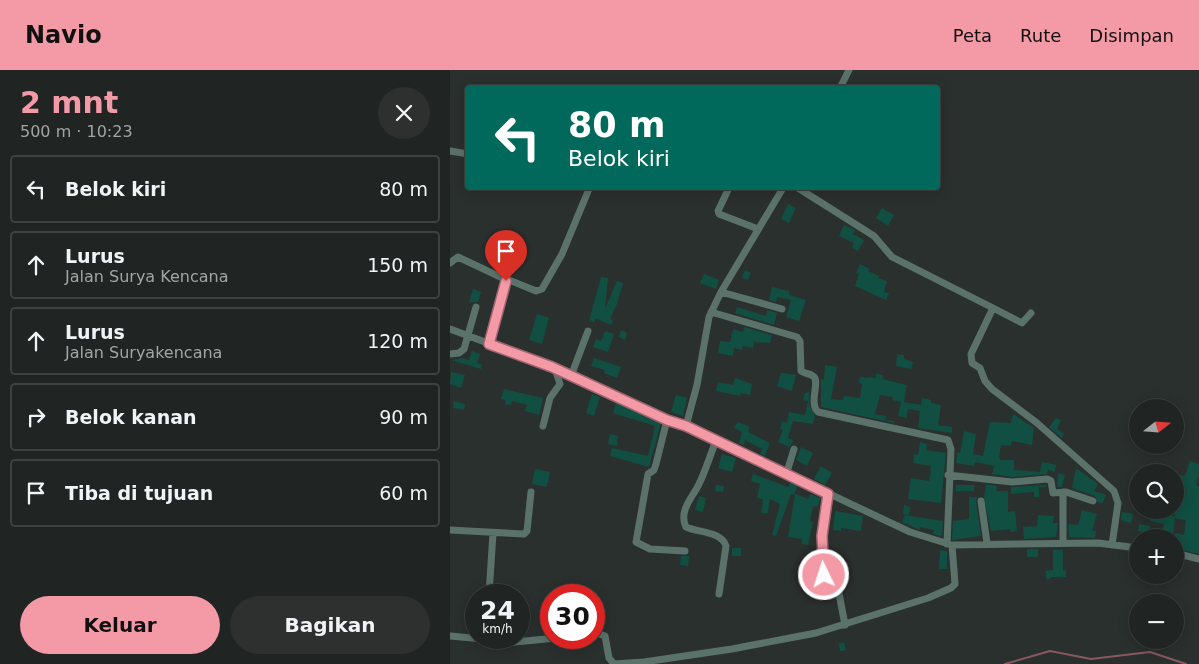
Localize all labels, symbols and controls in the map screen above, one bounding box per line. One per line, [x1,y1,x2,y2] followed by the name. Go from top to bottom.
[25,21,102,49] text: Navio
[953,25,992,46] text: Peta
[1020,25,1061,46] text: Rute
[1089,25,1174,46] text: Disimpan
[20,85,118,120] text: 2 mnt
[378,87,430,139] button: close
[485,105,550,170] icon: left
[568,105,665,145] text: 80 m
[20,122,133,141] text: 500 m · 10:23
[568,146,670,171] text: Belok kiri
[22,175,50,203] icon: left
[65,178,166,200] text: Belok kiri
[379,178,428,200] text: 80 m
[485,230,527,281] pin
[492,237,520,265] icon: arrive
[65,245,125,267] text: Lurus
[22,251,50,279] icon: ahead
[367,254,428,276] text: 150 m
[65,267,228,286] text: Jalan Surya Kencana
[65,321,125,343] text: Lurus
[22,327,50,355] icon: ahead
[367,330,428,352] text: 120 m
[65,343,222,362] text: Jalan Suryakencana
[1129,399,1184,454] north arrow
[1129,399,1184,649] map controls
[22,403,50,431] icon: right
[65,406,197,428] text: Belok kanan
[379,406,428,428] text: 90 m
[1129,464,1184,519] button: search
[22,479,50,507] icon: arrive
[65,482,213,504] text: Tiba di tujuan
[379,482,428,504] text: 60 m
[1129,529,1184,584] button: +
[797,548,849,600] position arrow
[540,584,605,649] speed limit sign: 30
[1129,594,1184,649] button: −
[20,596,220,654] button: Keluar
[230,596,430,654] button: Bagikan
[480,596,515,625] text: 24
[482,622,513,636] text: km/h

